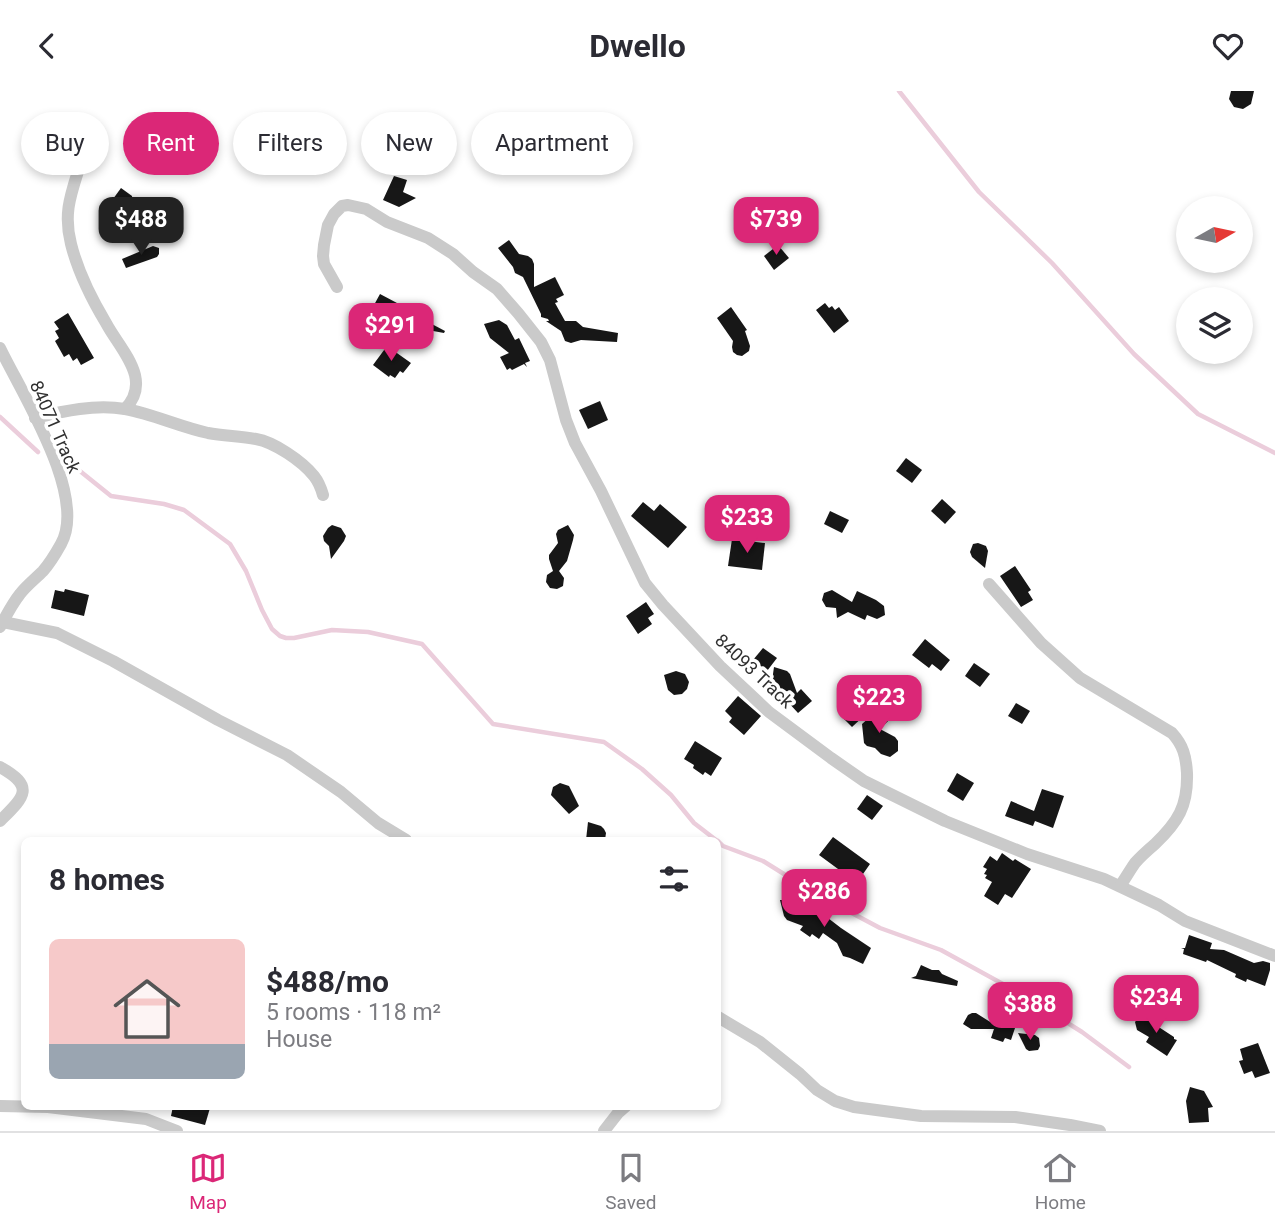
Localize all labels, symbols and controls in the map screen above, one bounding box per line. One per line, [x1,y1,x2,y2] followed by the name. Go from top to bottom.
[28,27,66,65] icon: back
[589,27,686,65] text: Dwello
[1209,27,1247,65] icon: heart
[21,112,109,175] chip: Buy
[123,112,219,175] chip: Rent
[233,112,347,175] chip: Filters
[361,112,457,175] chip: New
[471,112,633,175] chip: Apartment
[1176,196,1253,273] north arrow
[1176,196,1253,364] map controls
[100,197,182,257] pin: $488
[735,197,817,257] pin: $739
[115,206,167,233] text: $488
[750,206,802,233] text: $739
[1176,287,1253,364] button: layers
[350,303,432,363] pin: $291
[365,312,417,339] text: $291
[26,377,86,477] street label: 84071 Track
[706,496,788,555] pin: $233
[721,504,773,531] text: $233
[711,629,798,713] street label: 84093 Track
[838,675,920,735] pin: $223
[853,684,905,711] text: $223
[655,860,693,898] icon: filters
[49,862,165,897] text: 8 homes
[783,869,865,929] pin: $286
[798,878,850,905] text: $286
[266,964,389,999] text: $488/mo
[105,967,189,1051] icon: home
[1115,975,1197,1035] pin: $234
[989,983,1071,1042] pin: $388
[1130,984,1182,1011] text: $234
[1004,991,1056,1018] text: $388
[266,999,441,1026] text: 5 rooms · 118 m²
[266,1026,332,1053] text: House
[189,1149,227,1214] tab: Map
[605,1149,657,1214] tab: Saved
[1035,1149,1086,1214] tab: Home

